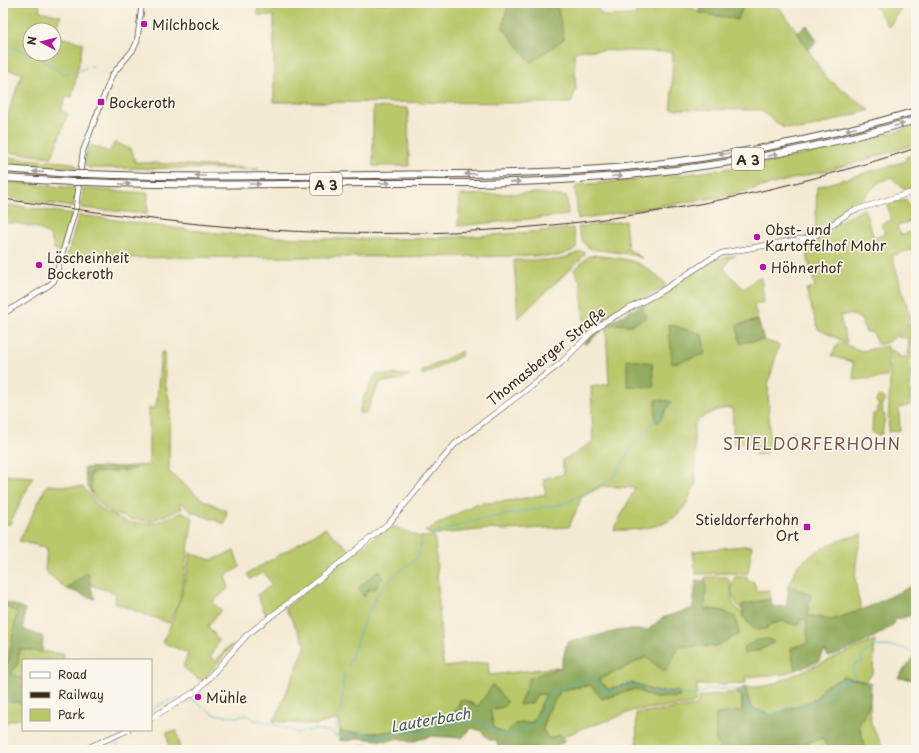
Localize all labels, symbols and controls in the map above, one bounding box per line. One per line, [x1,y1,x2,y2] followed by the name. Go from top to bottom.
[152,14,219,35] place label: Milchbock
[139,19,149,29] marker: Milchbock
[22,22,62,62] north arrow
[23,35,41,46] text: N
[109,92,176,113] place label: Bockeroth
[96,97,106,107] marker: Bockeroth
[894,122,906,128] one-way arrow
[845,126,858,132] one-way arrow
[732,148,764,170] road number: A 3
[718,151,730,157] one-way arrow
[767,151,779,157] one-way arrow
[32,168,44,175] one-way arrow
[463,171,476,177] one-way arrow
[193,173,206,179] one-way arrow
[310,173,342,195] road number: A 3
[610,173,623,180] one-way arrow
[509,178,521,185] one-way arrow
[379,180,392,186] one-way arrow
[119,181,132,187] one-way arrow
[249,181,262,187] one-way arrow
[765,219,887,256] place label: Obst- und Kartoffelhof Mohr
[752,232,762,242] marker: Obst- und Kartoffelhof Mohr
[47,247,130,284] place label: Löscheinheit Bockeroth
[771,257,843,278] place label: Höhnerhof
[34,260,44,270] marker: Löscheinheit Bockeroth
[758,262,768,272] marker: Höhnerhof
[482,301,610,411] street label: Thomasberger Straße
[723,431,901,455] district label: STIELDORFERHOHN
[695,509,799,546] place label: Stieldorferhohn Ort
[802,522,812,532] marker: Stieldorferhohn Ort
[22,659,152,731] legend
[58,665,87,683] text: Road
[58,685,104,703] text: Railway
[206,687,247,708] place label: Mühle
[193,692,203,702] marker: Mühle
[388,701,472,737] water label: Lauterbach
[58,705,85,723] text: Park

